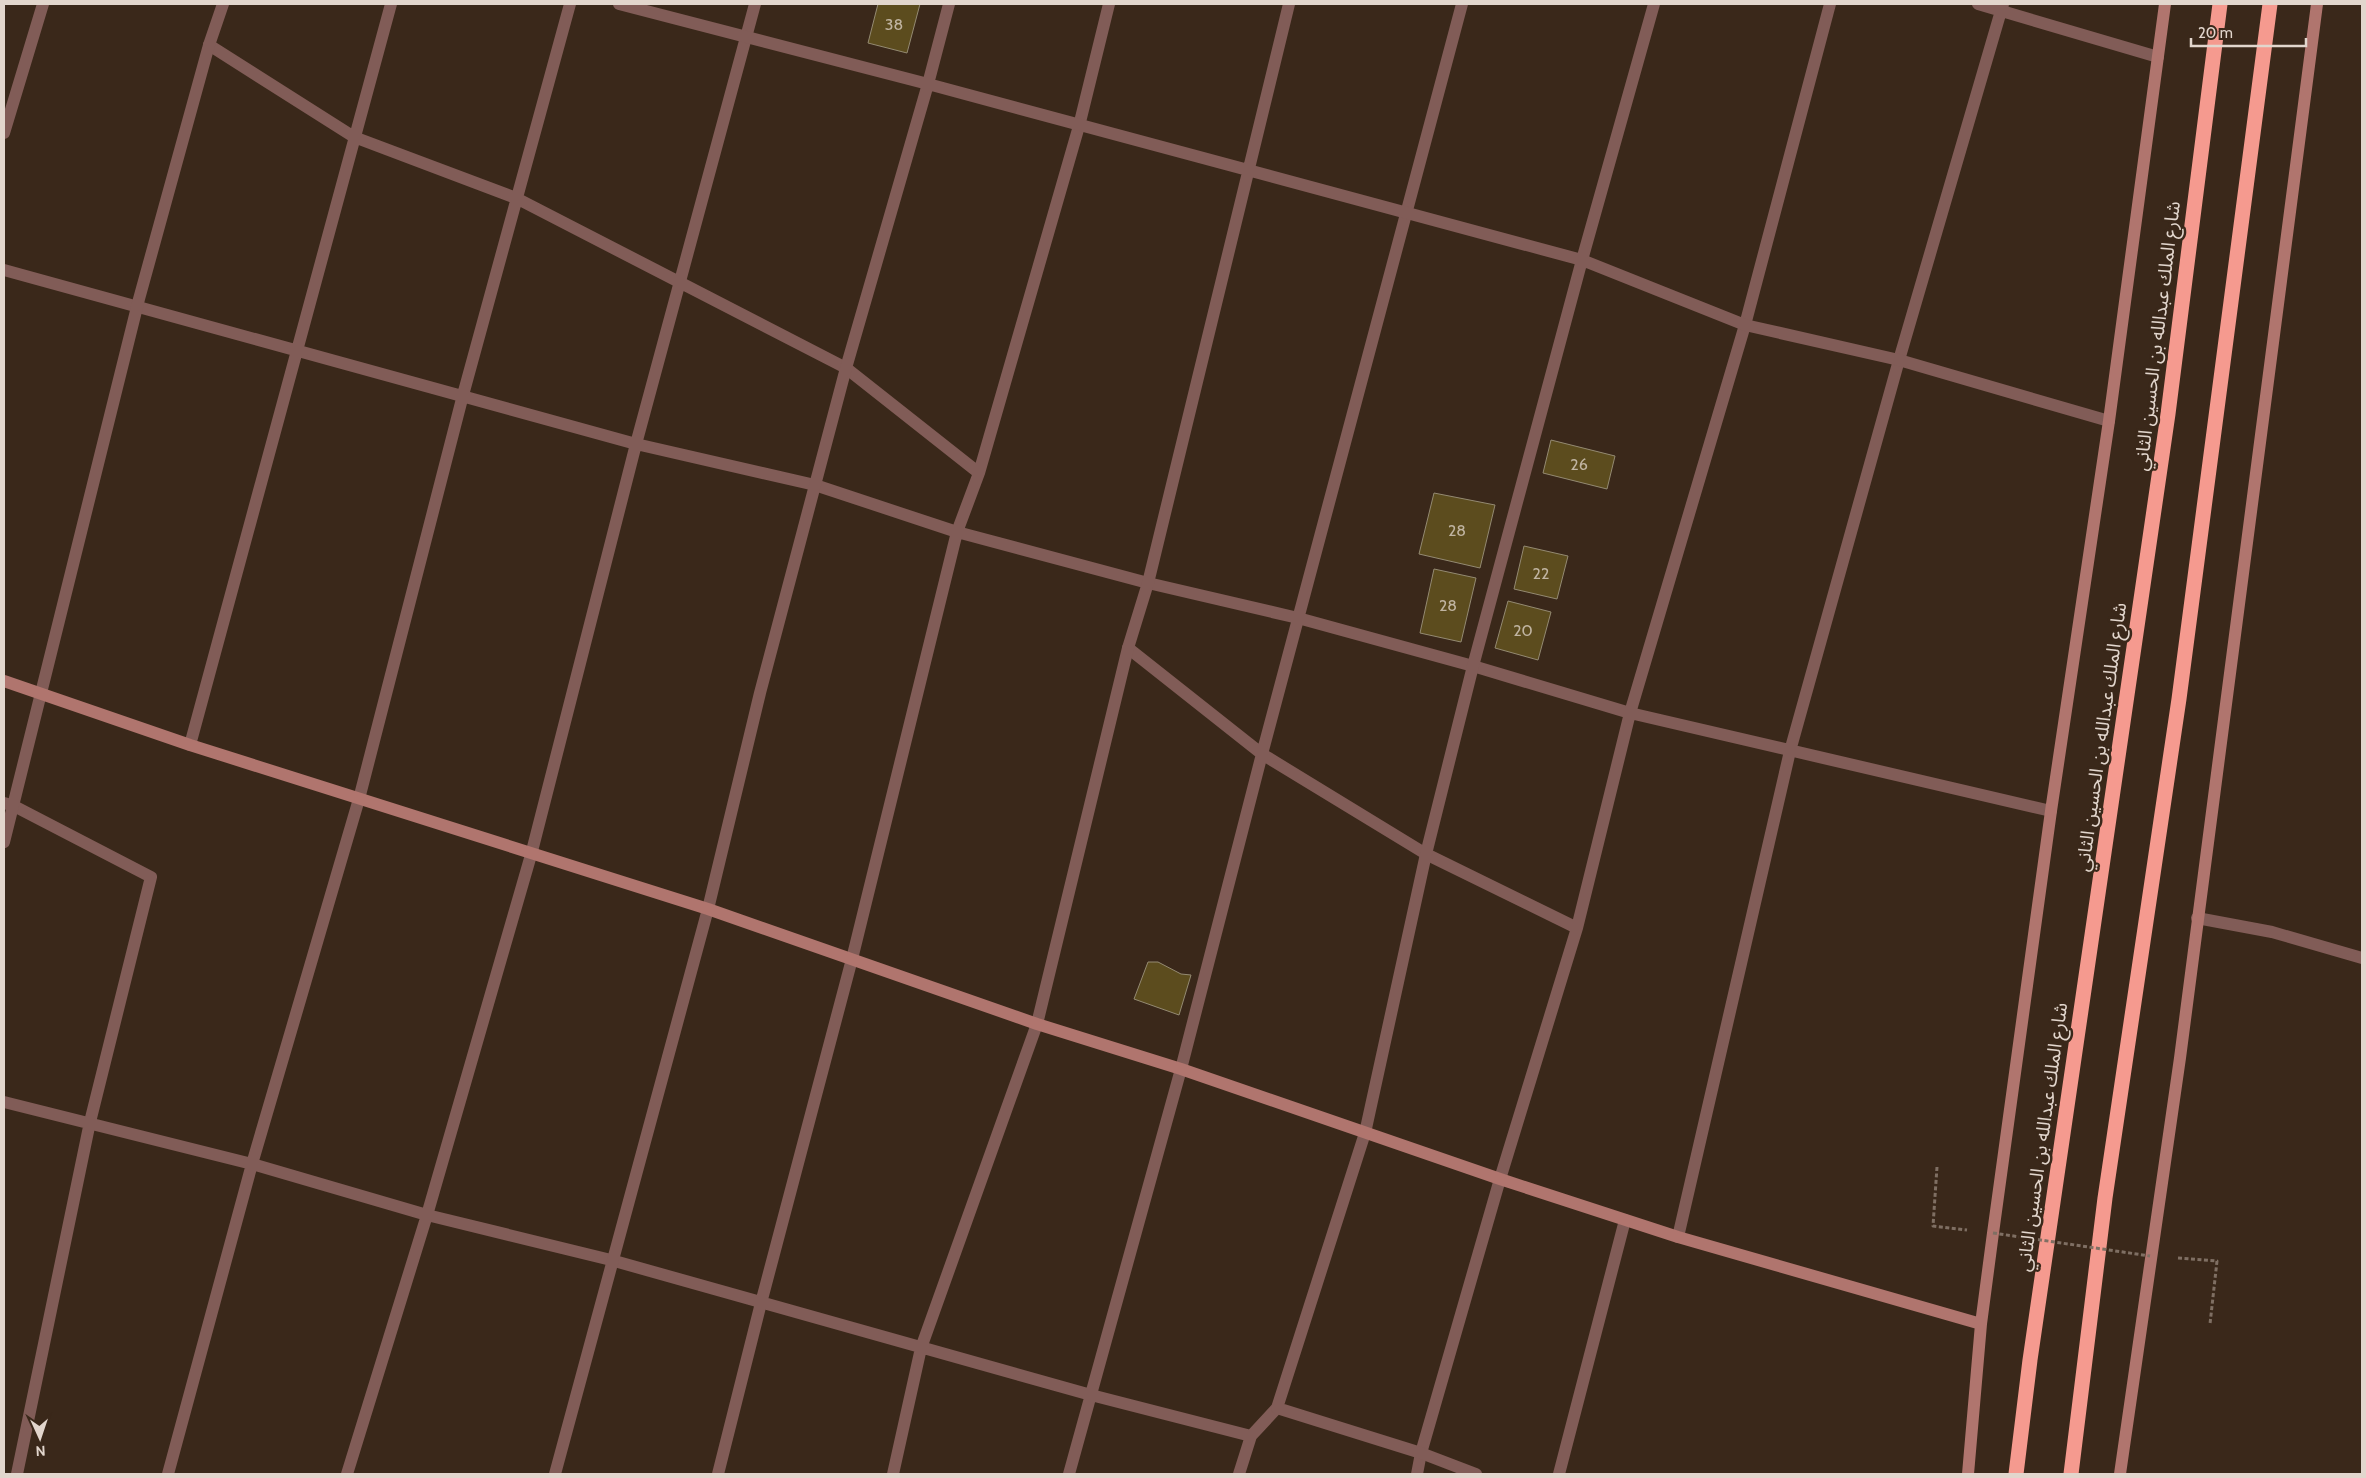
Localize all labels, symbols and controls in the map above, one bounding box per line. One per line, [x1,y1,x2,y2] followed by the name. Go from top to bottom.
[885,15,903,34] house number: 38
[2191,15,2306,47] scale bar
[2198,24,2233,42] text: 20 m
[2129,200,2188,473] street label: شارع الملك عبدالله بن الحسين الثاني
[1570,455,1588,474] house number: 26
[1448,521,1466,540] house number: 28
[1533,564,1549,583] house number: 22
[1439,596,1457,615] house number: 28
[2071,601,2135,873] street label: شارع الملك عبدالله بن الحسين الثاني
[1513,621,1533,640] house number: 20
[2012,1001,2076,1273] street label: شارع الملك عبدالله بن الحسين الثاني
[15,1413,65,1463] north arrow
[35,1442,46,1460] text: N

